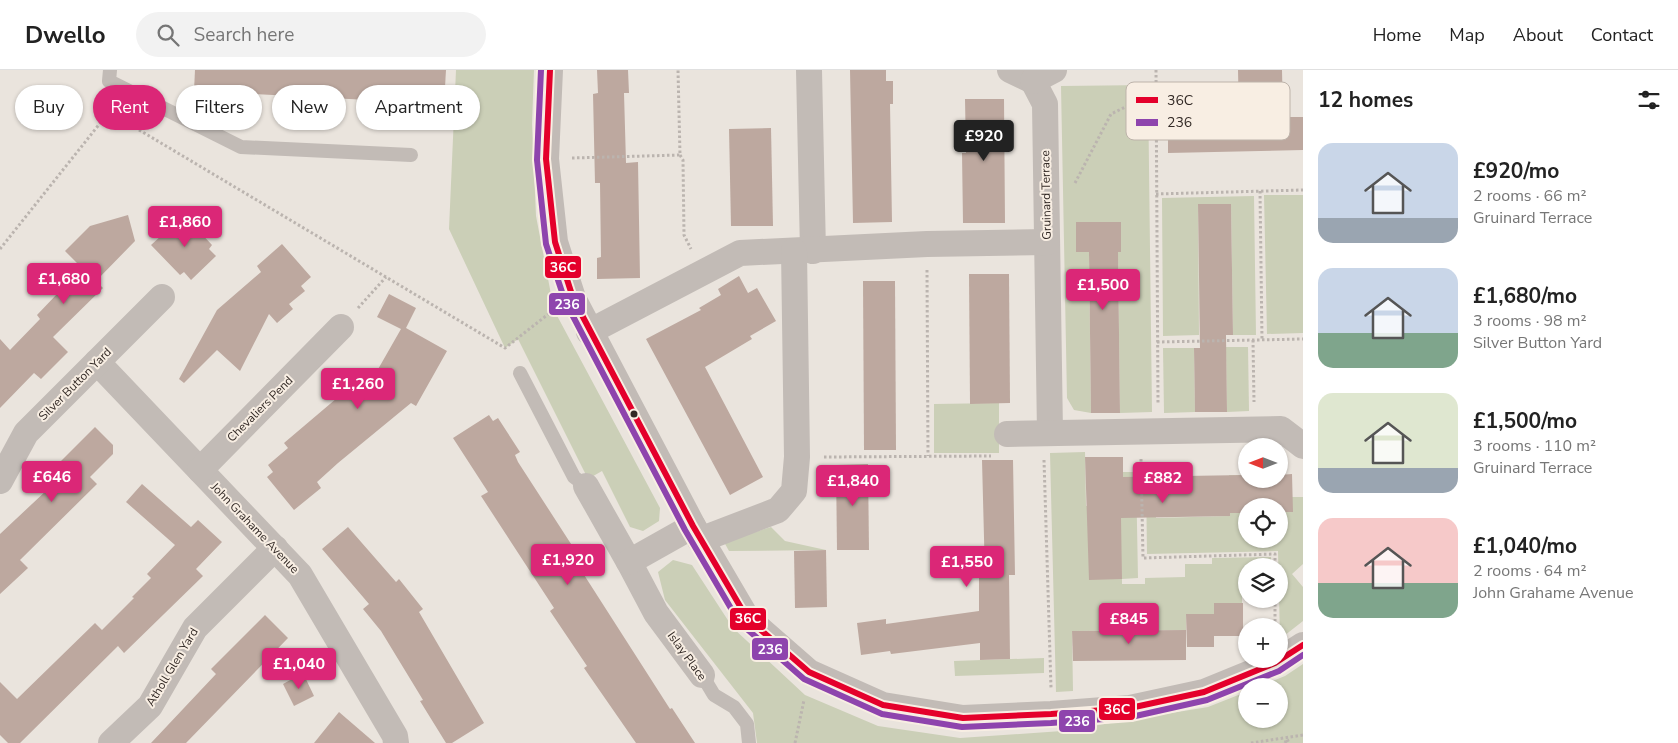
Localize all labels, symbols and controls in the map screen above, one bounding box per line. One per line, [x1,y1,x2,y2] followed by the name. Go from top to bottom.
[136,12,486,57] search box
[25,19,106,51] text: Dwello
[154,21,182,49] icon: search
[194,22,294,48] text: Search here
[1373,23,1421,47] text: Home
[1449,23,1485,47] text: Map
[1513,23,1563,47] text: About
[1591,23,1653,47] text: Contact
[1126,82,1290,140] legend
[15,85,83,130] chip: Buy
[93,85,166,130] chip: Rent
[176,85,262,130] chip: Filters
[272,85,346,130] chip: New
[356,85,480,130] chip: Apartment
[1318,86,1413,114] text: 12 homes
[1635,86,1663,114] icon: filters
[1167,91,1193,110] text: 36C
[1167,113,1192,132] text: 236
[954,119,1014,162] pin: £920
[965,125,1003,147] text: £920
[1037,150,1055,240] street label: Gruinard Terrace
[1473,157,1559,185] text: £920/mo
[1358,163,1418,223] icon: home
[1473,185,1586,207] text: 2 rooms · 66 m²
[144,206,226,248] pin: £1,860
[1473,207,1592,229] text: Gruinard Terrace
[159,211,211,233] text: £1,860
[544,255,582,279] line badge: 36C
[550,258,577,277] text: 36C
[23,262,105,305] pin: £1,680
[38,268,90,290] text: £1,680
[1062,268,1144,311] pin: £1,500
[1077,274,1129,296] text: £1,500
[1473,282,1577,310] text: £1,680/mo
[1358,288,1418,348] icon: home
[548,292,586,316] line badge: 236
[554,295,580,314] text: 236
[1473,310,1586,332] text: 3 rooms · 98 m²
[1473,332,1602,354] text: Silver Button Yard
[35,344,115,424] street label: Silver Button Yard
[317,368,399,410] pin: £1,260
[224,373,296,445] street label: Chevaliers Pend
[332,373,384,395] text: £1,260
[1473,407,1577,435] text: £1,500/mo
[629,409,639,419] unlabelled marker
[1358,413,1418,473] icon: home
[1473,435,1596,457] text: 3 rooms · 110 m²
[1238,438,1288,488] north arrow
[1238,438,1288,728] map controls
[1473,457,1592,479] text: Gruinard Terrace
[22,460,82,503] pin: £646
[1133,462,1193,504] pin: £882
[812,464,894,507] pin: £1,840
[33,466,71,488] text: £646
[1144,467,1182,489] text: £882
[827,470,879,492] text: £1,840
[207,478,303,577] street label: John Grahame Avenue
[1238,498,1288,548] button: locate
[1473,532,1577,560] text: £1,040/mo
[1358,538,1418,598] icon: home
[527,544,609,586] pin: £1,920
[926,546,1008,588] pin: £1,550
[542,549,594,571] text: £1,920
[941,551,993,573] text: £1,550
[1238,558,1288,608] button: layers
[1473,560,1586,582] text: 2 rooms · 64 m²
[1473,582,1633,604] text: John Grahame Avenue
[1099,602,1159,645] pin: £845
[729,607,767,631] line badge: 36C
[1110,608,1148,630] text: £845
[735,609,762,628] text: 36C
[1238,618,1288,668] button: +
[142,625,202,709] street label: Atholl Glen Yard
[664,628,710,684] street label: Islay Place
[751,637,789,661] line badge: 236
[757,640,783,659] text: 236
[258,648,340,690] pin: £1,040
[273,653,325,675] text: £1,040
[1238,678,1288,728] button: −
[1098,697,1136,721] line badge: 36C
[1104,700,1131,719] text: 36C
[1058,709,1096,733] line badge: 236
[1064,712,1090,731] text: 236

